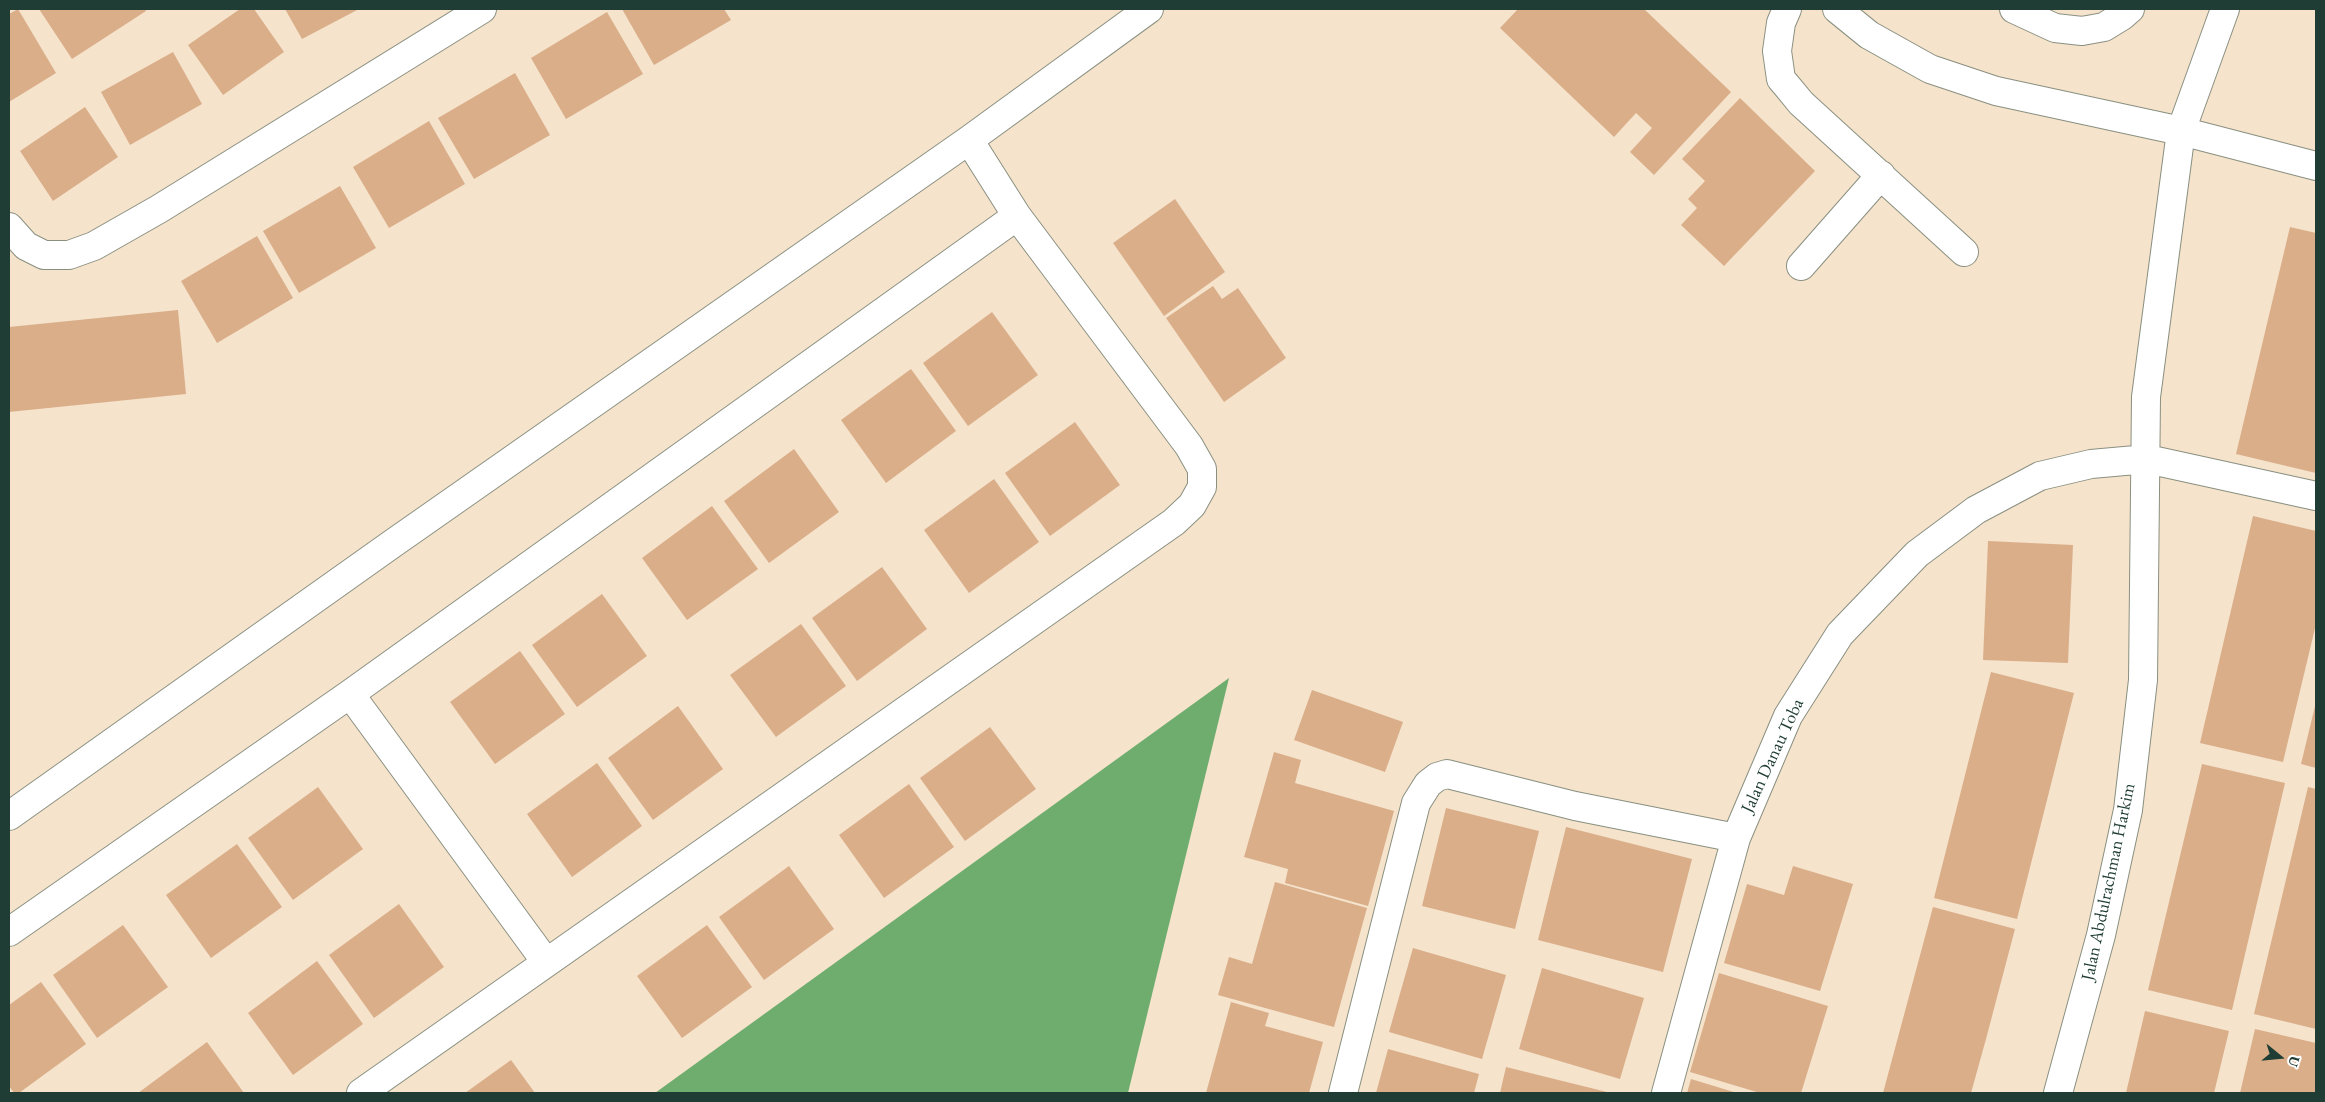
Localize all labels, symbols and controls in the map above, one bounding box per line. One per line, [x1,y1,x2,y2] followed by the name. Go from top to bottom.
[1737,695,1809,817] street label: Jalan Danau Toba
[2078,781,2140,983] street label: Jalan Abdulrachman Harkim
[2255,1032,2305,1082] north arrow
[2284,1054,2304,1069] text: U

